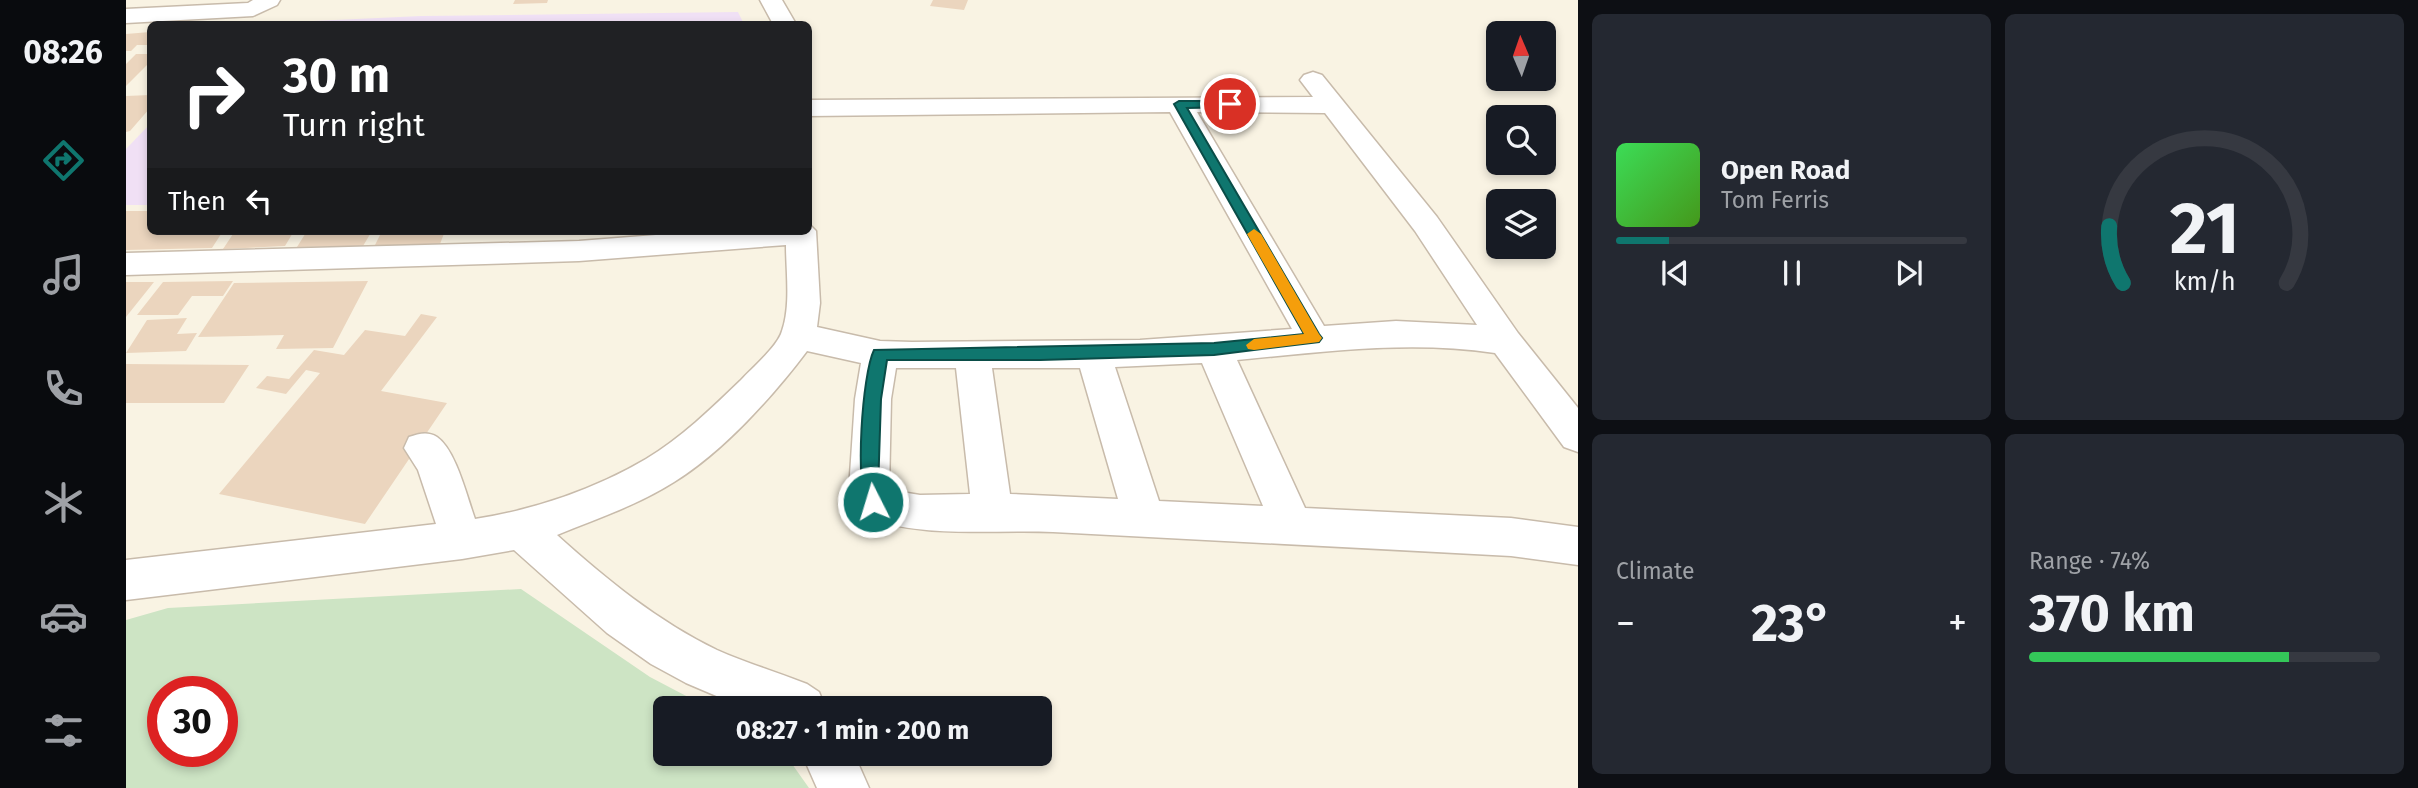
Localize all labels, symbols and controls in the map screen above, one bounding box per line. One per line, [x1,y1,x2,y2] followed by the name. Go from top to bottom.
[1486,21,1556,91] north arrow
[1486,21,1556,259] map controls
[23,33,103,71] text: 08:26
[283,46,390,105] text: 30 m
[168,49,259,140] icon: right
[1200,74,1260,134] pin
[1211,85,1249,123] icon: arrive
[1486,105,1556,175] button: search
[283,106,425,144] text: Turn right
[39,136,88,185] icon: directions
[1721,155,1850,186] text: Open Road
[240,182,278,220] icon: left
[168,186,226,217] text: Then
[1721,186,1829,214] text: Tom Ferris
[2170,186,2239,273] text: 21
[1486,189,1556,259] button: layers
[39,250,88,299] icon: music
[1656,254,1694,292] icon: previous
[1773,254,1811,292] icon: pause
[1890,254,1928,292] icon: next
[2174,267,2235,297] text: km/h
[39,364,88,413] icon: phone
[836,465,910,539] position arrow
[39,478,88,527] icon: climate
[2029,547,2150,575] text: Range · 74%
[1616,557,1695,585] text: Climate
[2029,582,2195,645] text: 370 km
[39,592,88,641] icon: car
[1751,592,1832,655] text: 23°
[1616,600,1635,646] text: −
[1948,600,1967,646] text: +
[147,676,238,767] speed limit sign: 30
[39,706,88,755] icon: filters
[736,715,969,746] text: 08:27 · 1 min · 200 m

